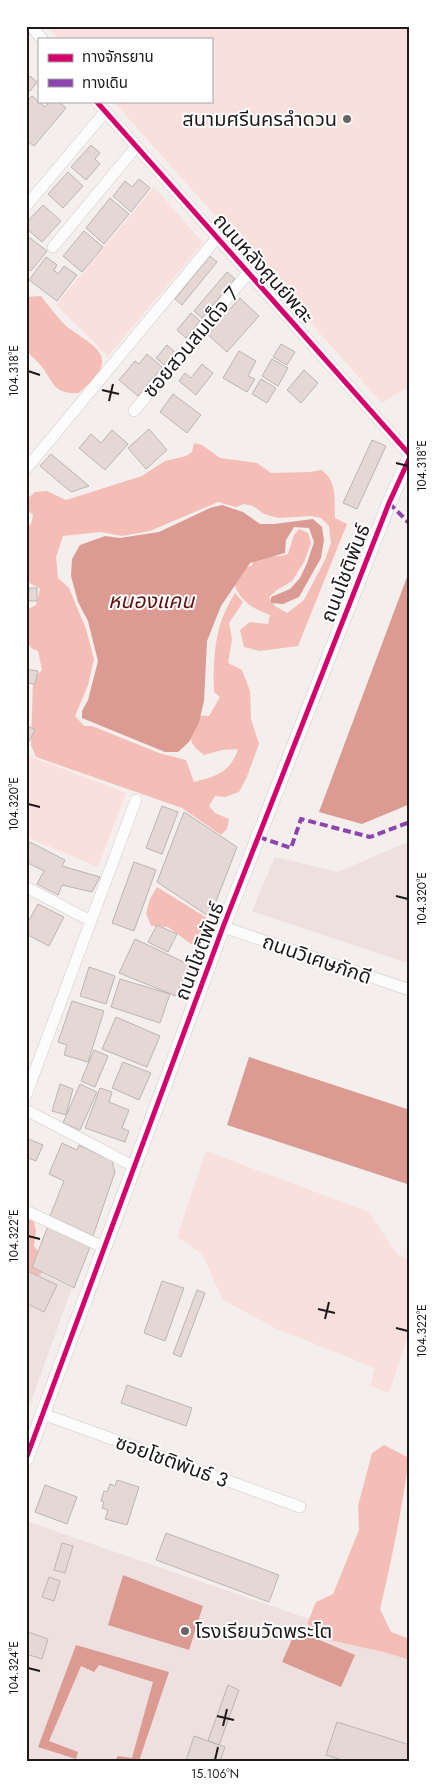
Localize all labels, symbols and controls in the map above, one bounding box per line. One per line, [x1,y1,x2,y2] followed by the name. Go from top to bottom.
[38,38,212,102] legend
[82,46,154,68] text: ทางจักรยาน
[82,72,128,94] text: ทางเดิน
[182,105,337,134] place label: สนามศรีนครลำดวน
[341,113,353,125] marker: สนามศรีนครลำดวน
[206,207,321,330] street label: ถนนหลังศูนย์พละ
[136,280,247,404] street label: ซอยสวนสมเด็จ 7
[5,345,23,397] text: 104.318°E
[413,440,431,492] text: 104.318°E
[313,519,378,627] street label: ถนนโชติพันธ์
[108,586,195,616] water label: หนองแคน
[5,777,23,831] text: 104.320°E
[413,872,431,926] text: 104.320°E
[167,897,232,1005] street label: ถนนโชติพันธ์
[258,927,375,992] street label: ถนนวิเศษภักดี
[5,1209,23,1263] text: 104.322°E
[413,1304,431,1358] text: 104.322°E
[111,1428,232,1495] street label: ซอยโชติพันธ์ 3
[195,1617,332,1646] place label: โรงเรียนวัดพระโต
[179,1625,191,1637] marker: โรงเรียนวัดพระโต
[5,1641,23,1695] text: 104.324°E
[191,1765,239,1783] text: 15.106°N

